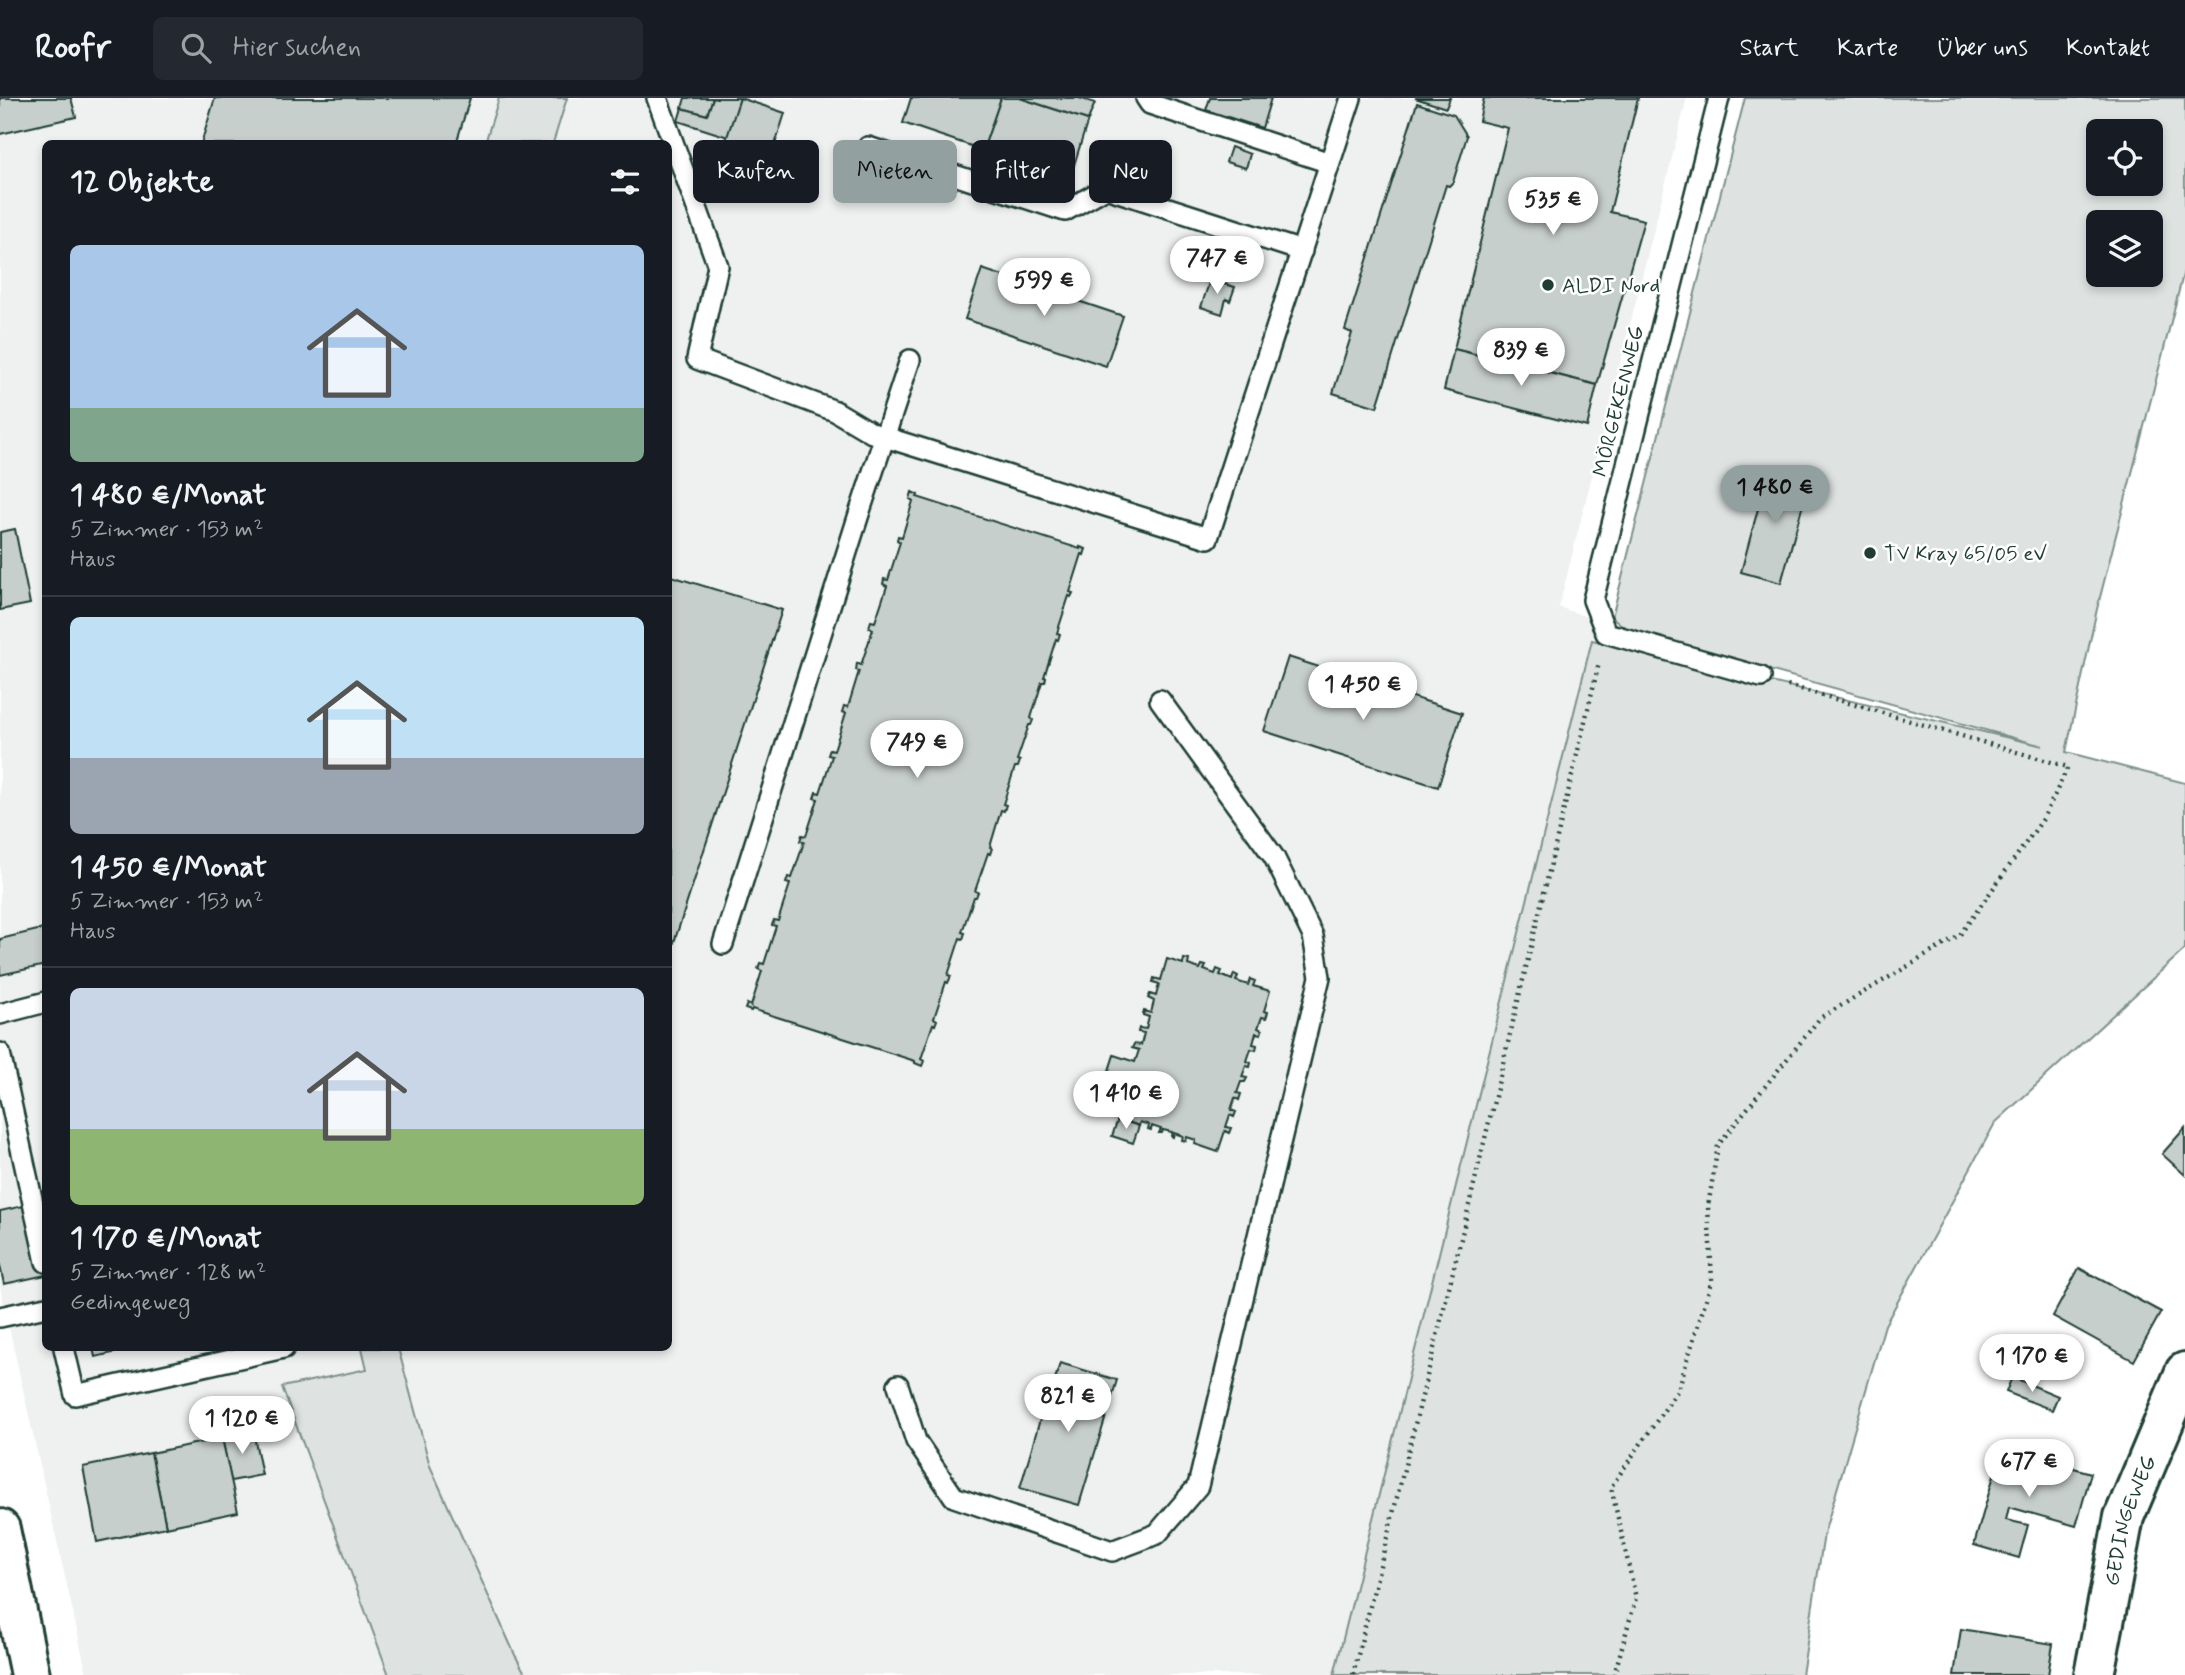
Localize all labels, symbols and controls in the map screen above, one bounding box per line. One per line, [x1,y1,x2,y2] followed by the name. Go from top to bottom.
[153,17,643,80] search box
[35,26,111,70] text: Roofr
[177,29,215,67] icon: search
[233,31,361,65] text: Hier suchen
[1739,33,1799,64] text: Start
[1837,33,1898,64] text: Karte
[1936,33,2028,64] text: Über uns
[2066,33,2150,64] text: Kontakt
[2086,119,2163,287] map controls
[2086,119,2163,196] button: locate
[693,140,819,203] chip: Kaufen
[833,140,957,203] chip: Mieten
[971,140,1075,203] chip: Filter
[1089,140,1172,203] chip: Neu
[70,163,214,202] text: 12 Objekte
[606,163,644,201] icon: filters
[1504,178,1602,237] pin: 535 €
[1524,185,1582,215] text: 535 €
[2086,210,2163,287] button: layers
[1168,236,1266,296] pin: 747 €
[1186,244,1248,274] text: 747 €
[995,258,1093,318] pin: 599 €
[1014,266,1074,296] text: 599 €
[1562,272,1660,300] place label: ALDI Nord
[1540,277,1556,293] marker: ALDI Nord
[294,290,420,416] icon: home
[1587,323,1651,480] street label: MÖRGEKENWEG
[1472,328,1570,388] pin: 839 €
[1493,336,1549,366] text: 839 €
[1710,466,1840,525] pin: 1 480 €
[1736,473,1814,503] text: 1 480 €
[70,476,266,515] text: 1 480 €/Monat
[70,515,263,545] text: 5 Zimmer · 153 m²
[1884,540,2048,568] place label: TV Kray 65/05 eV
[70,545,116,575] text: Haus
[1862,545,1878,561] marker: TV Kray 65/05 eV
[294,662,420,788] icon: home
[1298,662,1428,722] pin: 1 450 €
[1324,670,1402,700] text: 1 450 €
[868,720,966,780] pin: 749 €
[886,728,948,758] text: 749 €
[70,848,267,887] text: 1 450 €/Monat
[70,887,263,917] text: 5 Zimmer · 153 m²
[70,917,116,947] text: Haus
[294,1033,420,1159] icon: home
[1061,1072,1191,1131] pin: 1 410 €
[1089,1079,1163,1109] text: 1 410 €
[70,1219,262,1258] text: 1 170 €/Monat
[70,1258,266,1288] text: 5 Zimmer · 128 m²
[70,1288,190,1318] text: Gedingeweg
[1967,1334,2097,1394] pin: 1 170 €
[1995,1342,2069,1372] text: 1 170 €
[1019,1374,1117,1434] pin: 821 €
[1040,1382,1096,1412] text: 821 €
[177,1396,307,1456] pin: 1 120 €
[205,1404,279,1434] text: 1 120 €
[1980,1440,2078,1499] pin: 677 €
[2000,1447,2058,1477] text: 677 €
[2098,1451,2163,1588] street label: GEDINGEWEG

